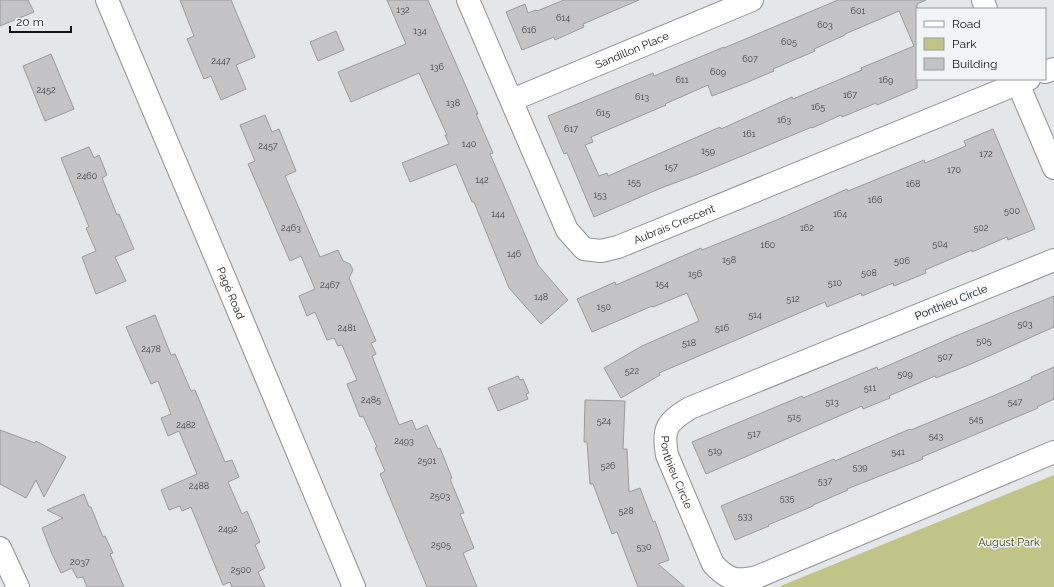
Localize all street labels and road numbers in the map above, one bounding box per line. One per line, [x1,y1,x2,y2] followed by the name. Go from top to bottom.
[593,29,671,72] street label: Sandillon Place
[632,202,717,247] street label: Aubrais Crescent
[214,265,247,321] street label: Pagé Road
[913,282,990,323] street label: Ponthieu Circle
[658,435,695,511] street label: Ponthieu Circle

